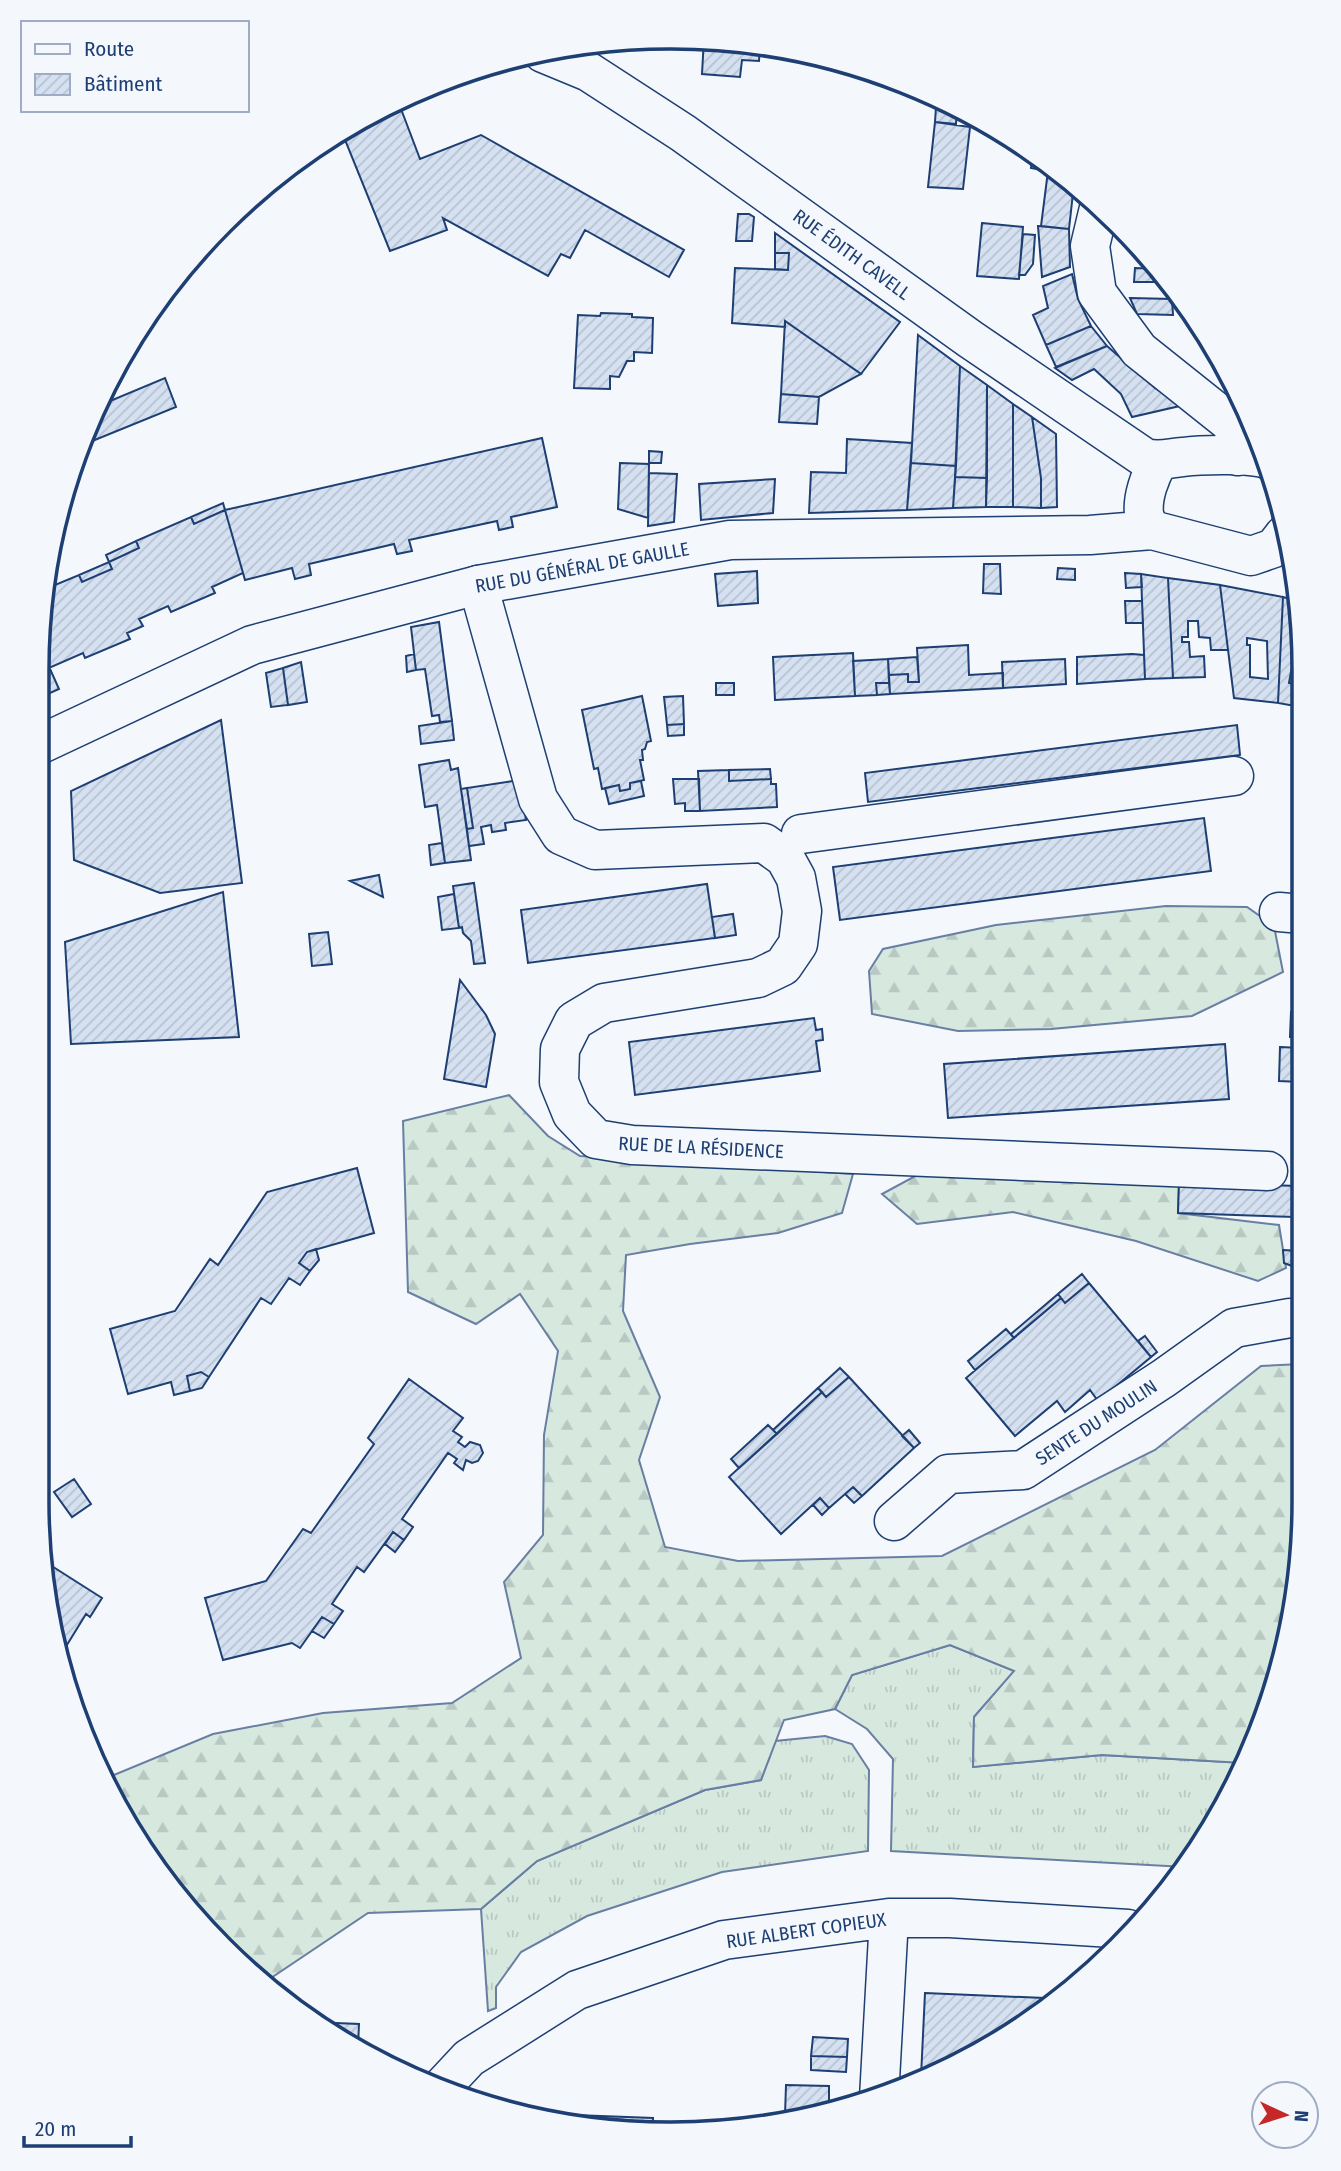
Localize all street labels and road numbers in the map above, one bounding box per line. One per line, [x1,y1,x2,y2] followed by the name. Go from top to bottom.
[789,204,915,305] street label: RUE ÉDITH CAVELL
[473,537,691,598] street label: RUE DU GÉNÉRAL DE GAULLE
[618,1132,784,1163] street label: RUE DE LA RÉSIDENCE
[1031,1375,1161,1470] street label: SENTE DU MOULIN
[725,1908,888,1953] street label: RUE ALBERT COPIEUX

